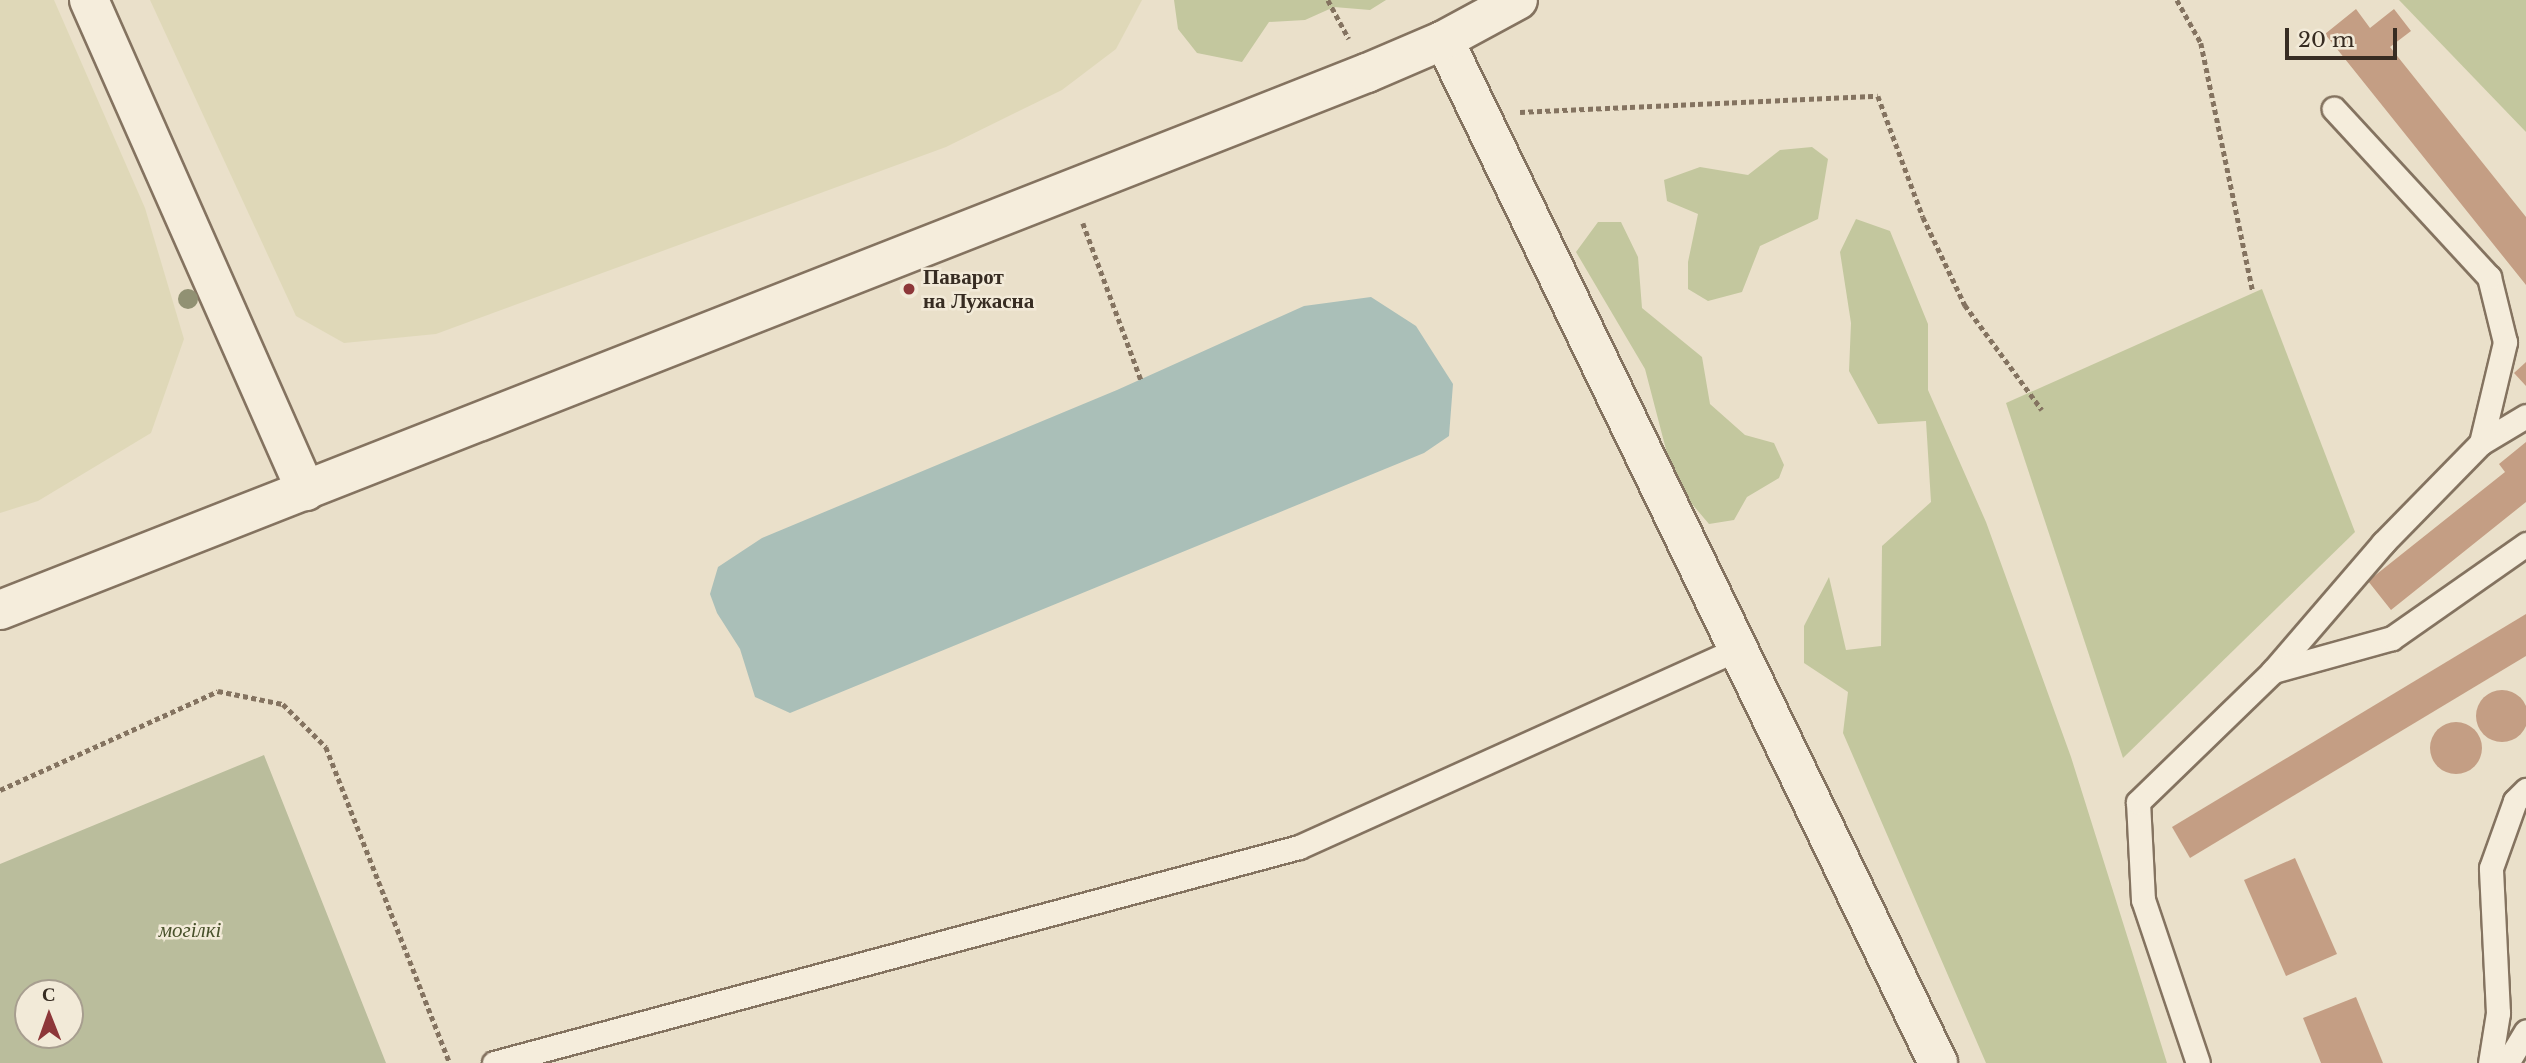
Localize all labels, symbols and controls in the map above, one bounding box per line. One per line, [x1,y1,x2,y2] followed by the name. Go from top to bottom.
[2288,14,2400,58] scale bar
[2298,27,2355,53] text: 20 m
[923,264,1034,314] place label: Паварот на Лужасна
[901,281,917,297] marker: Паварот на Лужасна
[159,917,221,943] park label: могілкі
[14,979,84,1049] north arrow
[42,983,56,1006] text: С

